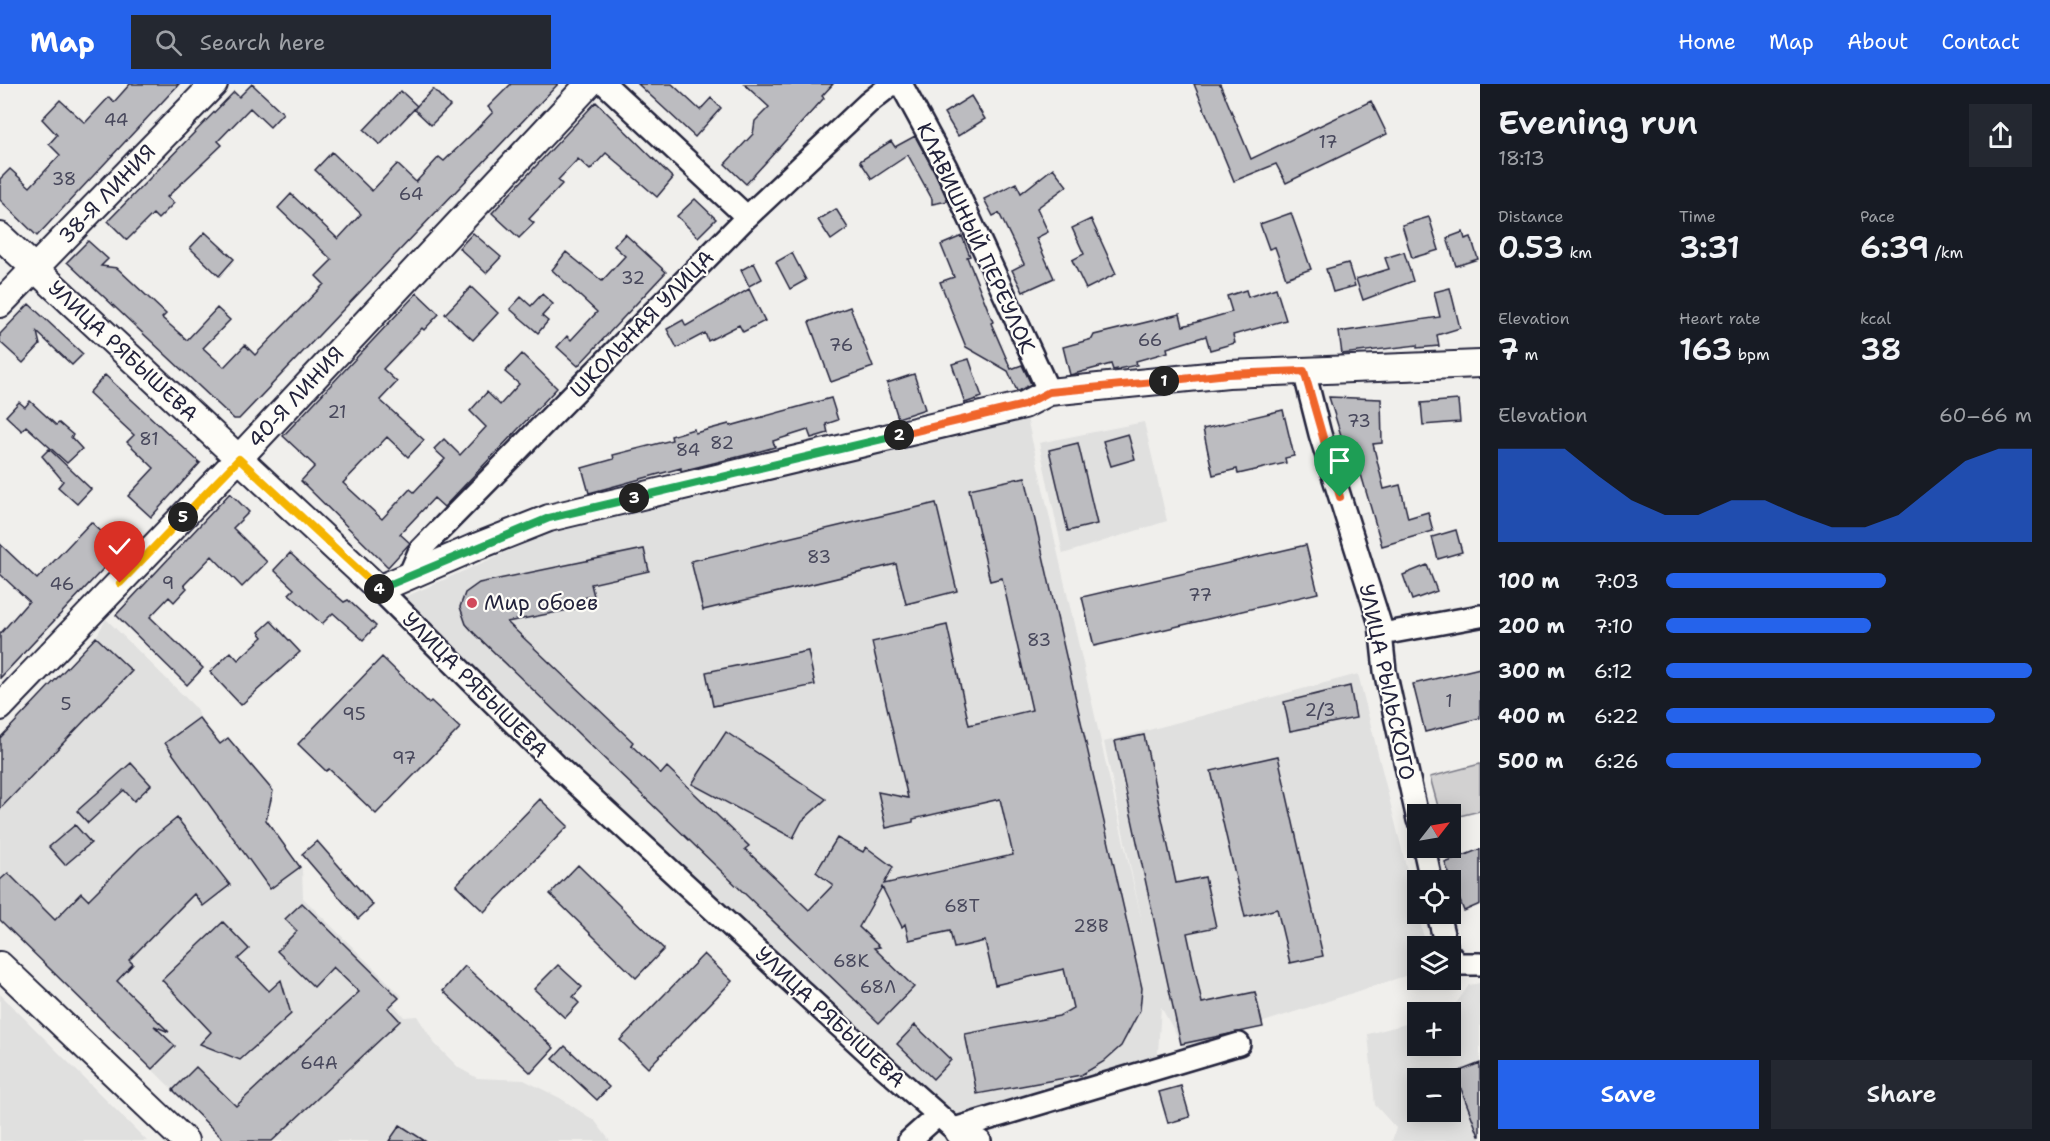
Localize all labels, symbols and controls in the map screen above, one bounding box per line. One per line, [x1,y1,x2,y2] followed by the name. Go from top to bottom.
[131,15,551,69] search box
[30,23,95,61] text: Map
[152,26,185,59] icon: search
[200,28,325,57] text: Search here
[1678,28,1736,56] text: Home
[1769,28,1814,56] text: Map
[1847,28,1908,56] text: About
[1941,28,2020,56] text: Contact
[1498,100,1698,145] text: Evening run
[1969,104,2032,167] button: share
[104,108,128,132] house number: 44
[910,118,1042,358] street label: КЛАВИШНЫЙ ПЕРЕУЛОК
[1318,130,1338,154] house number: 17
[52,138,162,250] street label: 38-Я ЛИНИЯ
[1498,145,1545,171] text: 18:13
[52,167,76,191] house number: 38
[399,182,423,206] house number: 64
[1498,206,1564,227] text: Distance
[1679,206,1716,227] text: Time
[1860,206,1895,227] text: Pace
[1498,227,1564,268] text: 0.53
[1679,227,1740,268] text: 3:31
[1860,227,1929,268] text: 6:39
[1564,242,1592,263] text: km
[1929,242,1963,263] text: /km
[564,244,720,404] street label: ШКОЛЬНАЯ УЛИЦА
[621,266,645,290] house number: 32
[42,274,204,428] street label: УЛИЦА РЯБЫШЕВА
[1498,308,1570,329] text: Elevation
[1679,308,1761,329] text: Heart rate
[1860,308,1891,329] text: kcal
[1138,328,1162,352] house number: 66
[1498,329,1519,370] text: 7
[1679,329,1732,370] text: 163
[1860,329,1902,370] text: 38
[829,333,853,357] house number: 76
[242,340,350,454] street label: 40-Я ЛИНИЯ
[1519,344,1538,365] text: m
[1732,344,1770,365] text: bpm
[1149,366,1179,396] pin: 1
[1160,370,1168,391] text: 1
[327,400,347,424] house number: 21
[1498,402,1588,428] text: Elevation
[1939,402,2032,428] text: 60–66 m
[1347,409,1371,433] house number: 73
[884,420,914,450] pin: 2
[893,424,905,445] text: 2
[139,427,159,451] house number: 81
[710,431,734,455] house number: 82
[1314,435,1365,497] pin
[676,438,700,462] house number: 84
[1323,444,1356,477] icon: arrive
[619,483,649,513] pin: 3
[628,487,640,508] text: 3
[168,502,198,532] pin: 5
[178,506,188,527] text: 5
[94,521,145,583] pin
[103,530,136,563] icon: check
[807,545,831,569] house number: 83
[1498,568,1560,594] text: 100 m
[1594,568,1639,594] text: 7:03
[162,571,174,595] house number: 9
[50,572,74,596] house number: 46
[364,574,394,604] pin: 4
[373,578,385,599] text: 4
[1353,581,1421,783] street label: УЛИЦА РЫЛЬСКОГО
[1188,583,1212,607] house number: 77
[484,589,598,617] place label: Мир обоев
[465,596,479,610] marker: Мир обоев
[396,606,554,764] street label: УЛИЦА РЯБЫШЕВА
[1498,613,1565,639] text: 200 m
[1594,613,1633,639] text: 7:10
[1027,628,1051,652] house number: 83
[1498,658,1565,684] text: 300 m
[1594,658,1633,684] text: 6:12
[1445,689,1453,713] house number: 1
[60,692,72,716] house number: 5
[1304,698,1336,722] house number: 2/3
[342,702,366,726] house number: 95
[1498,703,1565,729] text: 400 m
[1594,703,1639,729] text: 6:22
[392,746,416,770] house number: 97
[1498,748,1564,774] text: 500 m
[1594,748,1639,774] text: 6:26
[1407,804,1461,858] north arrow
[1407,804,1461,1122] map controls
[1407,870,1461,924] button: locate
[944,894,980,918] house number: 68Т
[1073,914,1109,938] house number: 28В
[1407,936,1461,990] button: layers
[749,940,911,1094] street label: УЛИЦА РЯБЫШЕВА
[833,949,869,973] house number: 68К
[860,975,896,999] house number: 68Л
[1407,1002,1461,1056] button: +
[300,1051,338,1075] house number: 64А
[1498,1060,1759,1129] button: Save
[1771,1060,2032,1129] button: Share
[1407,1068,1461,1122] button: −

